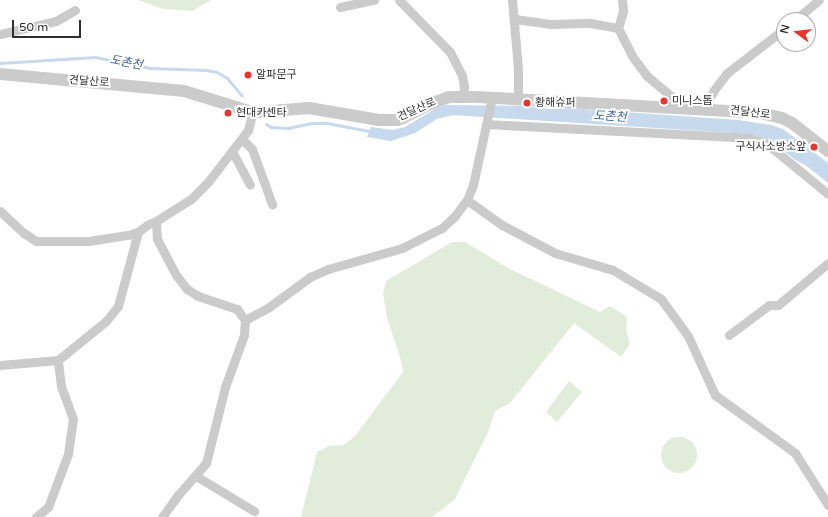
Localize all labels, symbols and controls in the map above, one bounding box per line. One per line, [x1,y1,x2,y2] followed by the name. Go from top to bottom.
[14,12,83,38] scale bar
[776,12,816,52] north arrow
[19,20,48,34] text: 50 m
[777,23,792,35] text: N
[108,53,144,73] water label: 도촌천
[256,68,296,82] place label: 알파문구
[243,70,253,80] marker: 알파문구
[68,74,110,90] street label: 견달산로
[672,94,712,108] place label: 미니스톱
[396,96,438,124] street label: 견달산로
[535,96,575,110] place label: 황해슈퍼
[659,96,669,106] marker: 미니스톱
[522,98,532,108] marker: 황해슈퍼
[729,104,771,122] street label: 견달산로
[236,106,287,120] place label: 현대카센타
[223,108,233,118] marker: 현대카센타
[593,109,627,125] water label: 도촌천
[735,140,806,154] place label: 구식사소방소앞
[809,142,819,152] marker: 구식사소방소앞

